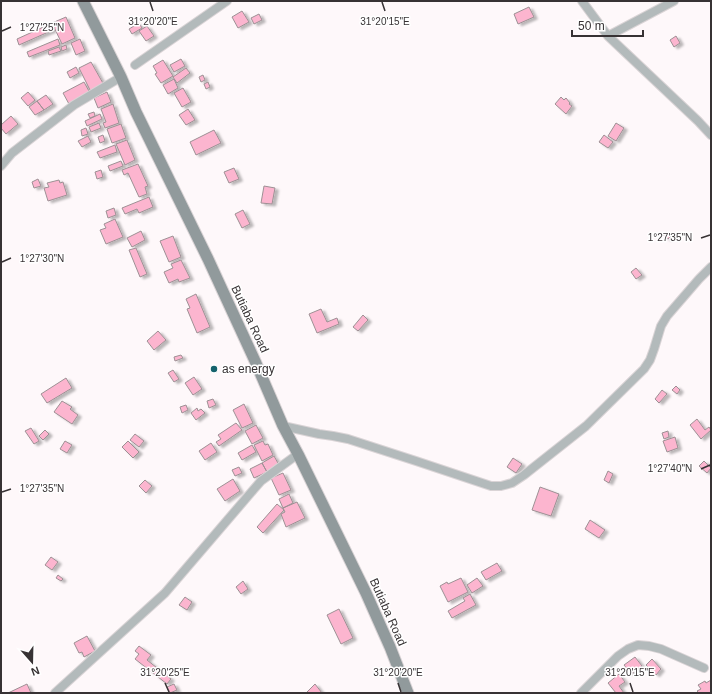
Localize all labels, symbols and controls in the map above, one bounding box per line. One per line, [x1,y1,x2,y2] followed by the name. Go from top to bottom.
[572,12,643,38] scale bar
[128,16,178,27] text: 31°20'20"E
[360,16,410,27] text: 31°20'15"E
[578,19,605,33] text: 50 m
[20,22,64,33] text: 1°27'25"N
[648,232,692,243] text: 1°27'35"N
[20,253,64,264] text: 1°27'30"N
[228,283,272,355] street label: Butiaba Road
[222,362,275,376] place label: as energy
[209,364,219,374] marker: as energy
[648,463,692,474] text: 1°27'40"N
[20,483,64,494] text: 1°27'35"N
[367,576,409,648] street label: Butiaba Road
[12,642,52,682] north arrow
[30,664,41,678] text: N
[140,667,190,678] text: 31°20'25"E
[373,667,423,678] text: 31°20'20"E
[605,667,655,678] text: 31°20'15"E

